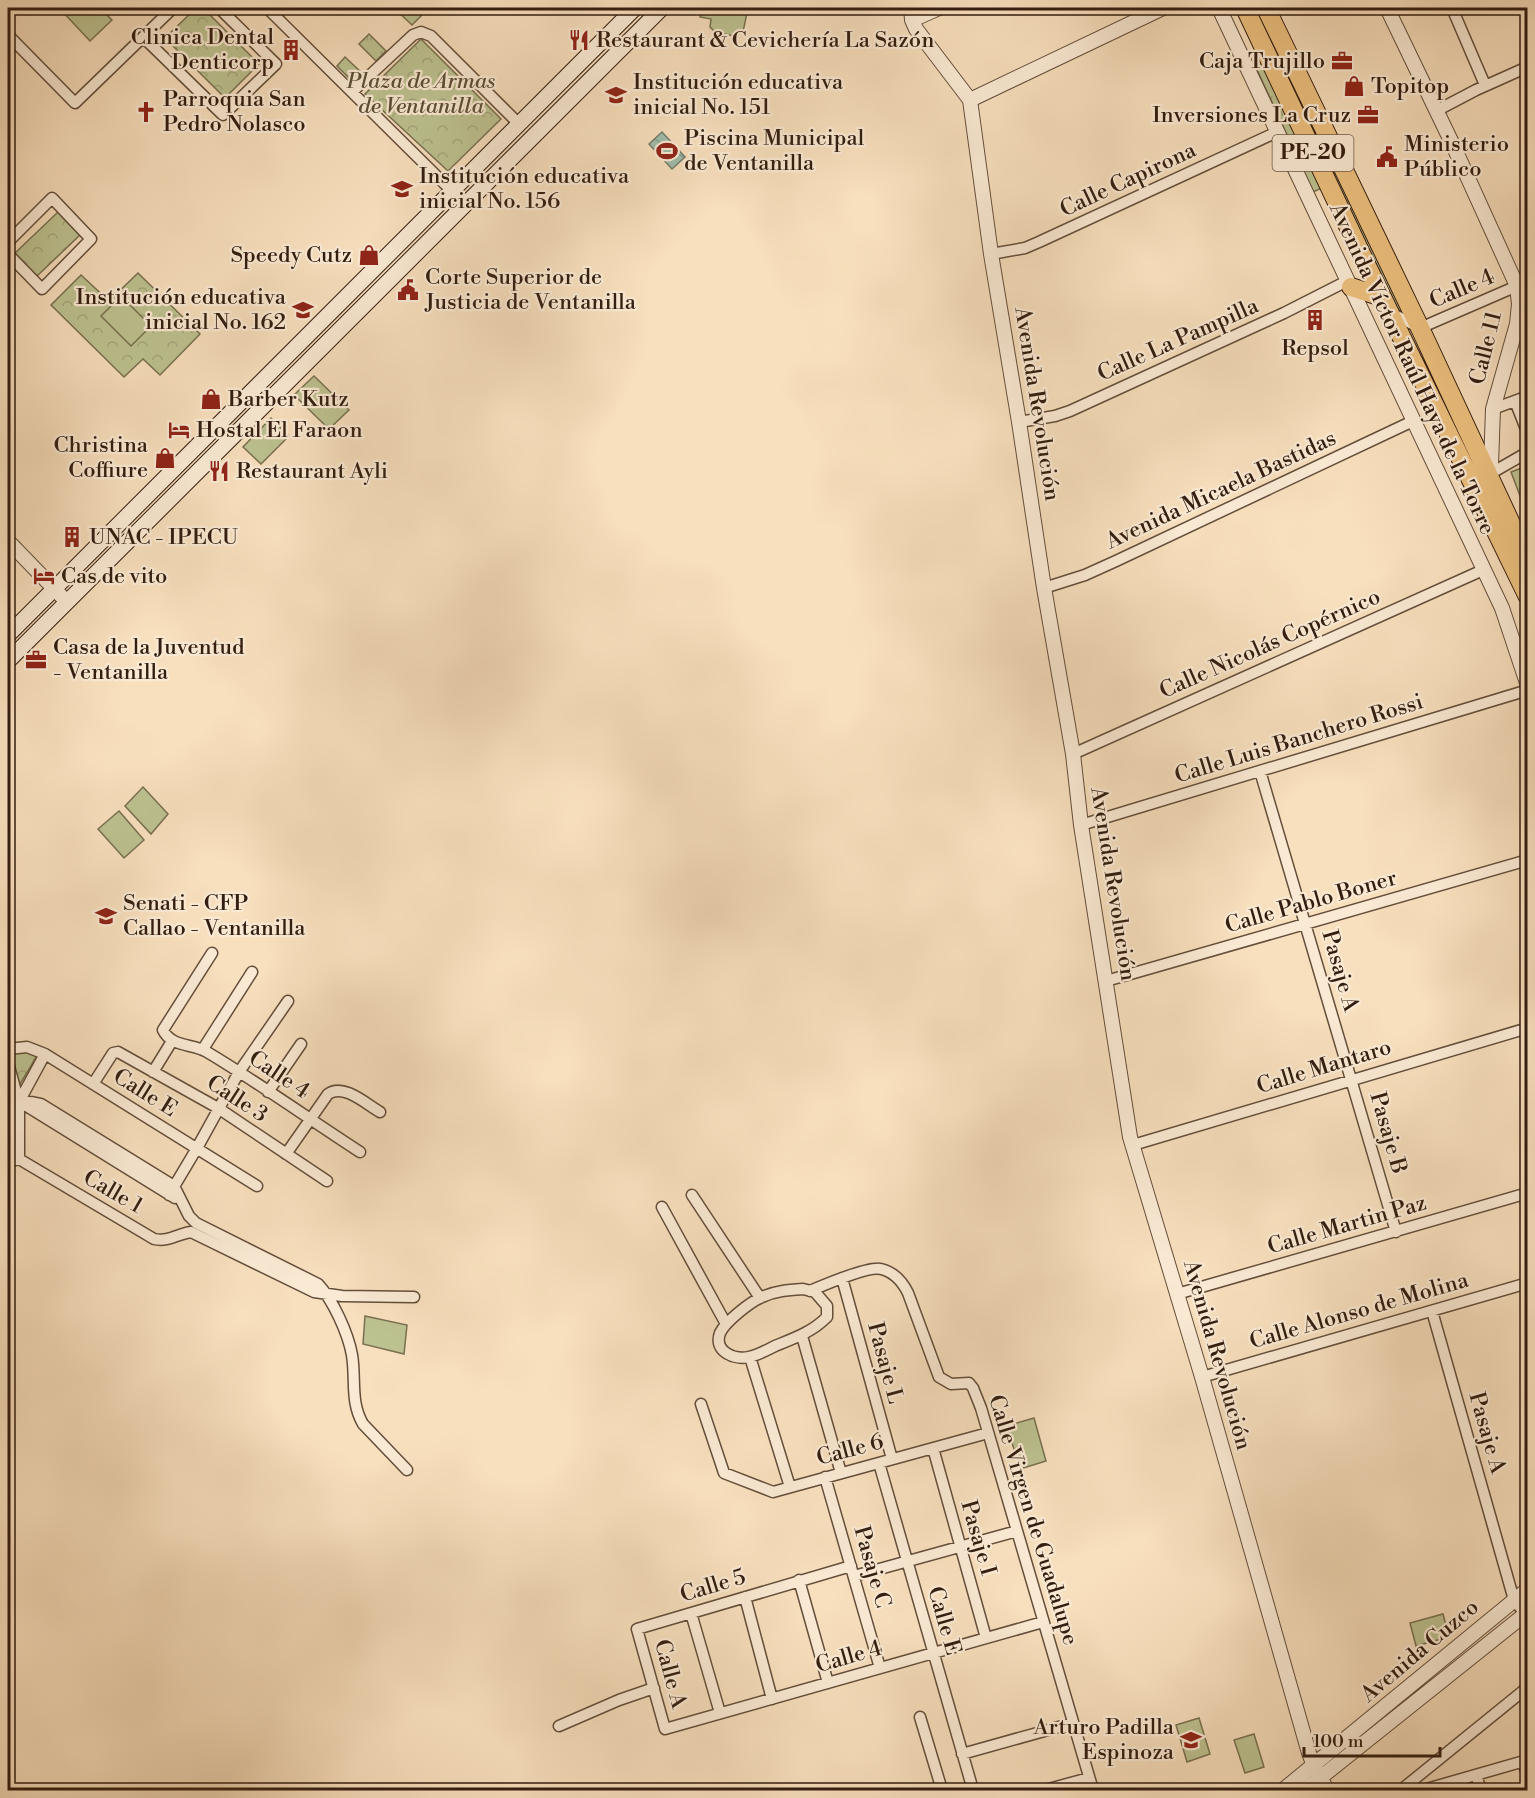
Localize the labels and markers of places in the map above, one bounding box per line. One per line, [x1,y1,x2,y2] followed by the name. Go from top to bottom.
[131,24,274,76] place label: Clinica Dental Denticorp
[596,27,934,54] place label: Restaurant & Cevichería La Sazón
[567,28,591,52] restaurant icon: Restaurant & Cevichería La Sazón
[279,38,303,62] building icon: Clinica Dental Denticorp
[1199,48,1325,75] place label: Caja Trujillo
[1330,49,1354,73] office icon: Caja Trujillo
[633,69,844,121] place label: Institución educativa inicial No. 151
[1371,73,1449,100] place label: Topitop
[1342,74,1366,98] shop icon: Topitop
[604,83,628,107] school or university icon: Institución educativa inicial No. 151
[163,86,306,138] place label: Parroquia San Pedro Nolasco
[134,100,158,124] church icon: Parroquia San Pedro Nolasco
[1152,102,1351,129] place label: Inversiones La Cruz
[1356,103,1380,127] office icon: Inversiones La Cruz
[684,125,865,177] place label: Piscina Municipal de Ventanilla
[1404,131,1509,183] place label: Ministerio Público
[655,139,679,163] sports icon: Piscina Municipal de Ventanilla
[1375,145,1399,169] public building icon: Ministerio Público
[419,163,630,215] place label: Institución educativa inicial No. 156
[390,177,414,201] school or university icon: Institución educativa inicial No. 156
[230,242,352,269] place label: Speedy Cutz
[357,243,381,267] shop icon: Speedy Cutz
[424,264,637,316] place label: Corte Superior de Justicia de Ventanilla
[396,278,420,302] public building icon: Corte Superior de Justicia de Ventanilla
[76,284,287,336] place label: Institución educativa inicial No. 162
[291,298,315,322] school or university icon: Institución educativa inicial No. 162
[1303,308,1327,332] building icon: Repsol
[1281,335,1349,362] place label: Repsol
[227,386,349,413] place label: Barber Kutz
[199,387,223,411] shop icon: Barber Kutz
[196,417,363,444] place label: Hostal El Faraon
[167,418,191,442] hotel icon: Hostal El Faraon
[53,432,149,484] place label: Christina Coffiure
[153,446,177,470] shop icon: Christina Coffiure
[236,458,388,485] place label: Restaurant Ayli
[207,459,231,483] restaurant icon: Restaurant Ayli
[89,524,239,551] place label: UNAC - IPECU
[60,525,84,549] building icon: UNAC - IPECU
[61,563,167,590] place label: Cas de vito
[32,564,56,588] hotel icon: Cas de vito
[53,634,245,686] place label: Casa de la Juventud - Ventanilla
[24,648,48,672] office icon: Casa de la Juventud - Ventanilla
[123,890,306,942] place label: Senati - CFP Callao - Ventanilla
[94,904,118,928] school or university icon: Senati - CFP Callao - Ventanilla
[1032,1714,1175,1766] place label: Arturo Padilla Espinoza
[1179,1728,1203,1752] school or university icon: Arturo Padilla Espinoza

